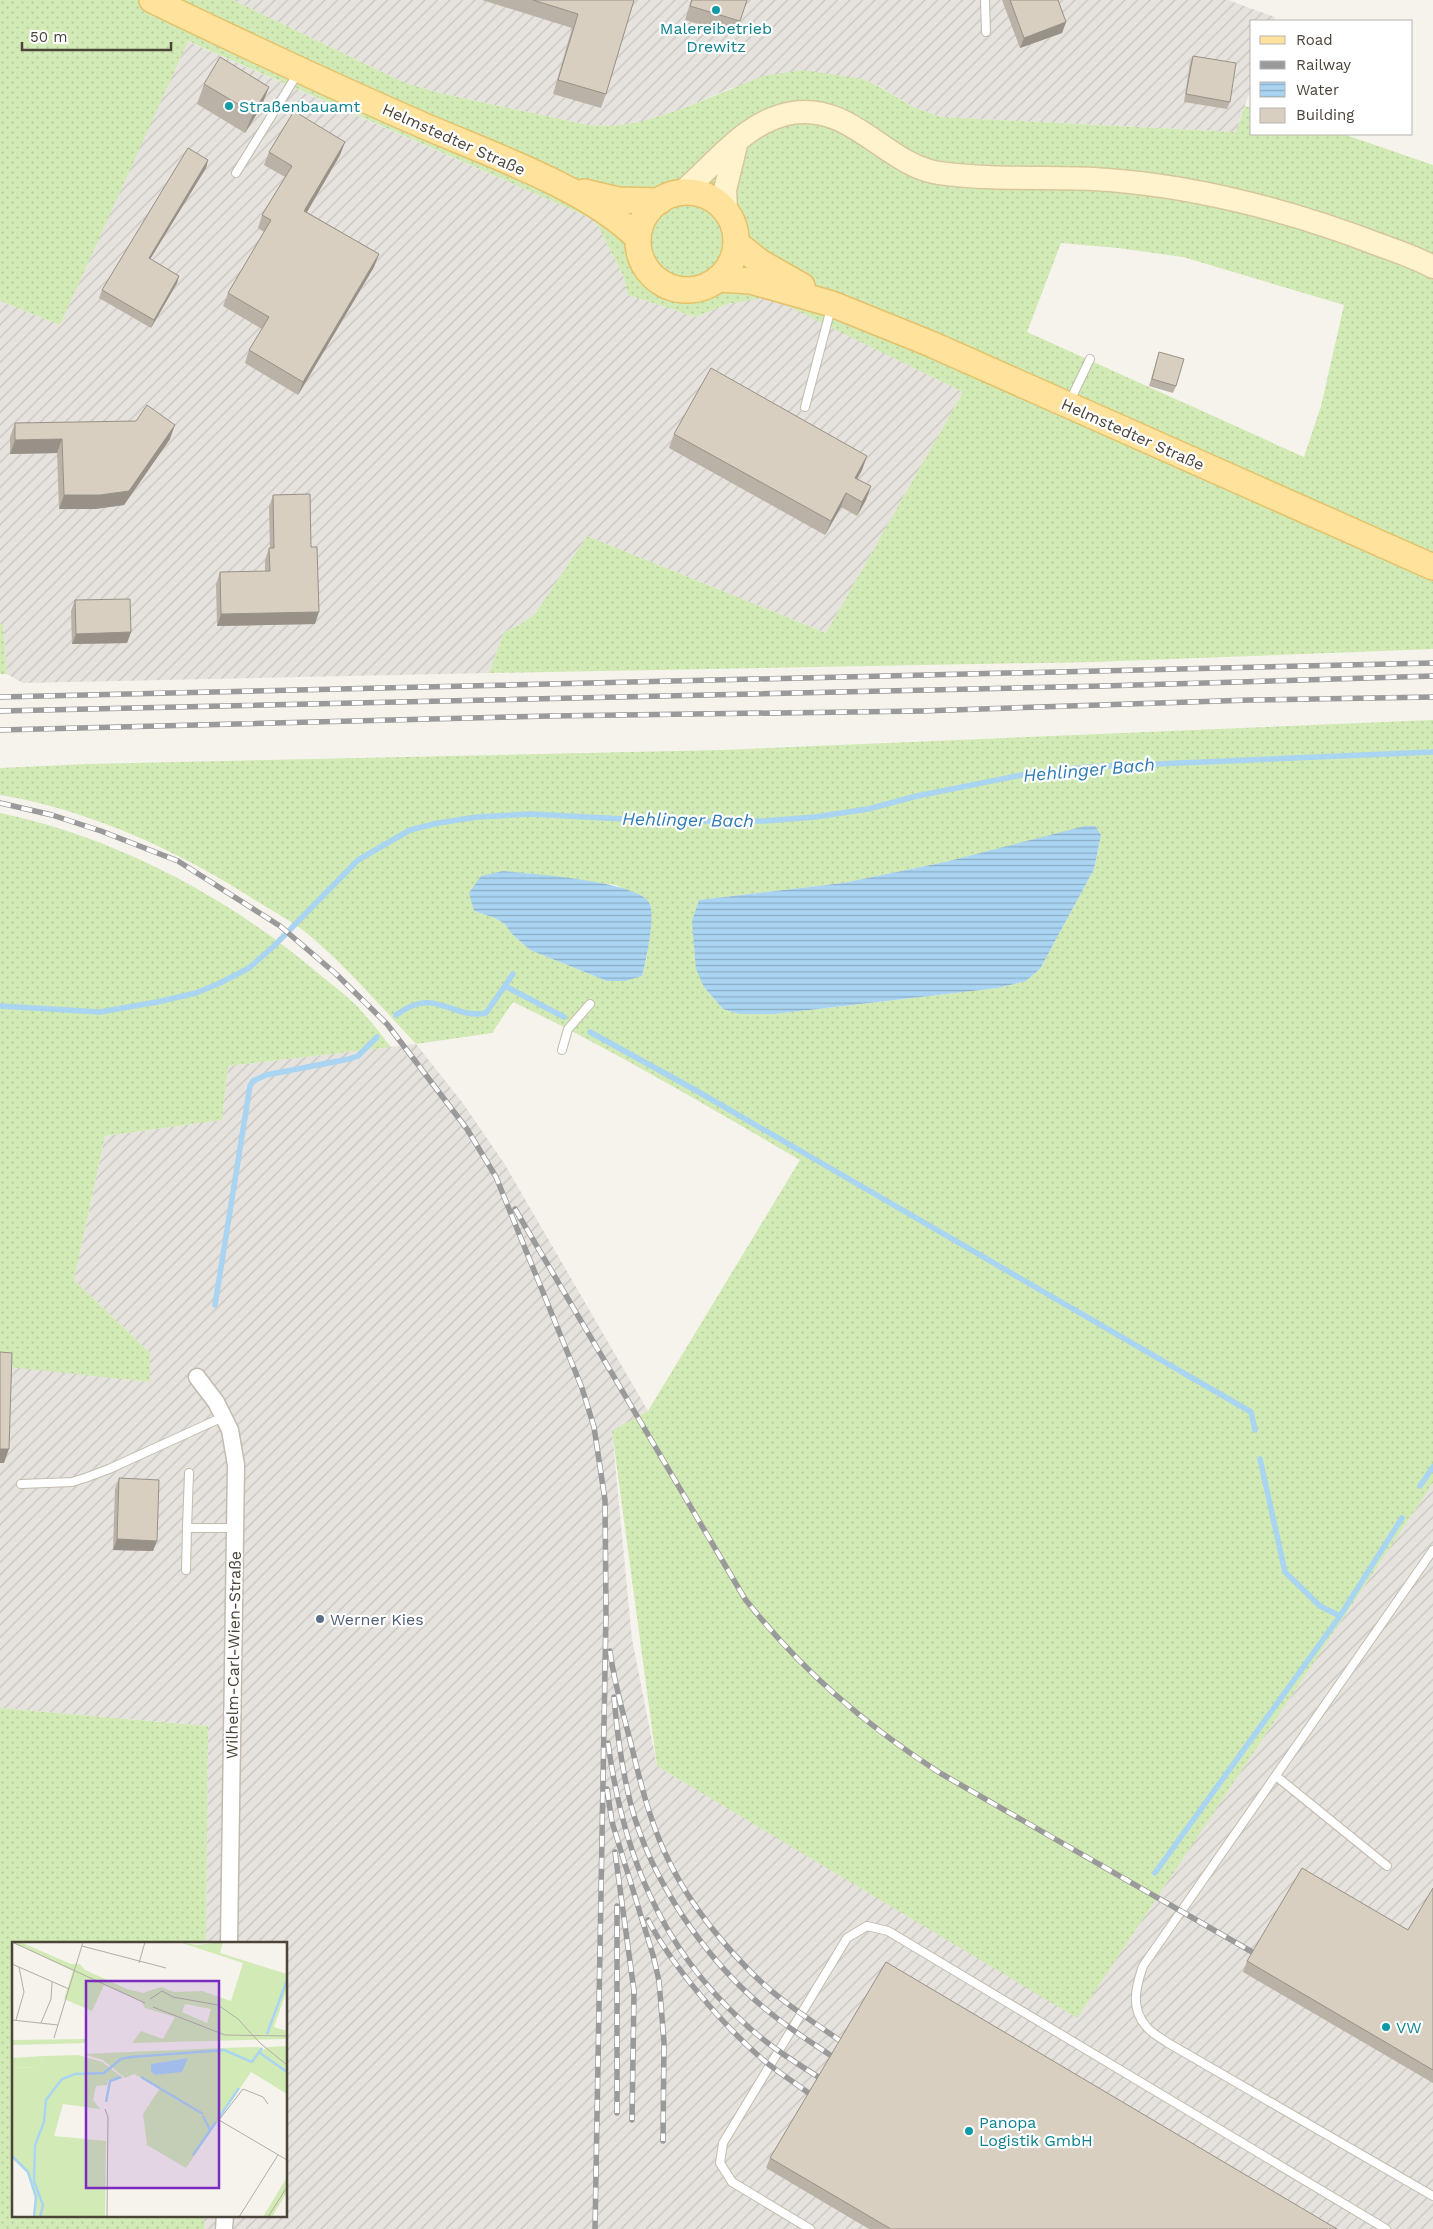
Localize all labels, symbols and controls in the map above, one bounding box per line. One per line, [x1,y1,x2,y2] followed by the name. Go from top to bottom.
[710,4,722,16] marker: Malereibetrieb Drewitz
[660,19,772,56] place label: Malereibetrieb Drewitz
[22,20,171,52] scale bar
[1250,20,1413,135] legend
[30,28,67,46] text: 50 m
[1296,31,1333,49] text: Road
[1296,56,1351,74] text: Railway
[1296,81,1339,99] text: Water
[239,97,360,116] place label: Straßenbauamt
[379,99,528,180] street label: Helmstedter Straße
[223,100,235,112] marker: Straßenbauamt
[1296,106,1354,124] text: Building
[1058,394,1207,475] street label: Helmstedter Straße
[1022,753,1156,786] water label: Hehlinger Bach
[622,808,754,831] water label: Hehlinger Bach
[222,1551,245,1759] street label: Wilhelm-Carl-Wien-Straße
[330,1610,424,1629] place label: Werner Kies
[314,1613,326,1625] marker: Werner Kies
[12,1942,288,2216] inset map
[1396,2018,1422,2037] place label: VW
[1380,2021,1392,2033] marker: VW
[979,2113,1093,2150] place label: Panopa Logistik GmbH
[963,2125,975,2137] marker: Panopa Logistik GmbH

